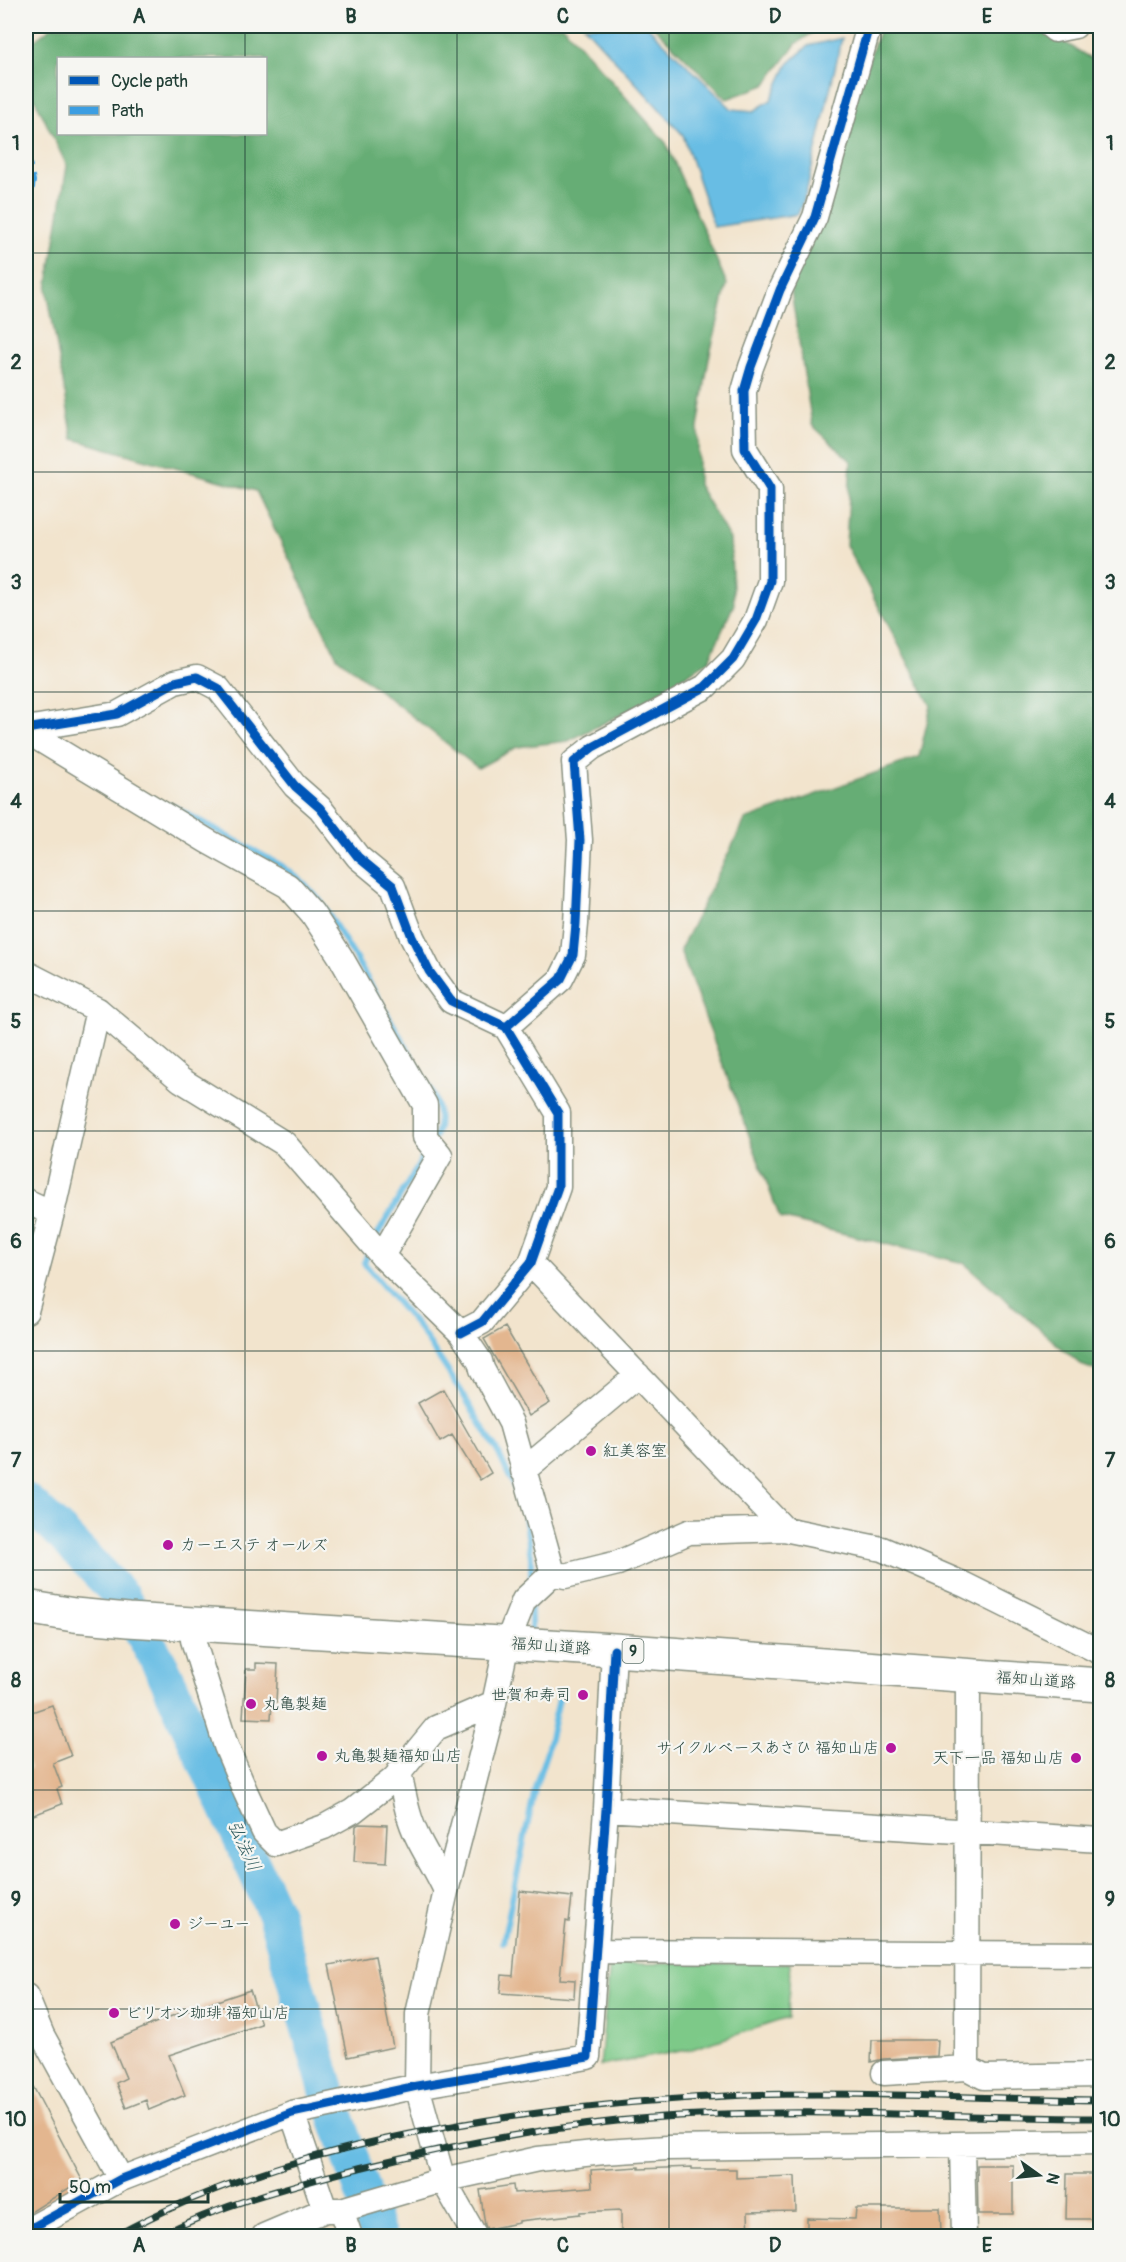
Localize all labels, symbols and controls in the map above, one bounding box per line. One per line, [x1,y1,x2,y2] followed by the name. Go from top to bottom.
[133,4,146,29] text: A
[345,4,357,29] text: B
[557,4,569,29] text: C
[769,4,782,29] text: D
[982,4,993,29] text: E
[57,57,267,135] legend
[111,70,188,93] text: Cycle path
[111,100,144,123] text: Path
[12,131,20,156] text: 1
[1106,131,1114,156] text: 1
[10,350,22,375] text: 2
[1104,350,1116,375] text: 2
[10,570,22,595] text: 3
[1104,570,1116,595] text: 3
[10,789,22,814] text: 4
[1104,789,1116,814] text: 4
[11,1009,22,1034] text: 5
[1105,1009,1116,1034] text: 5
[10,1229,22,1254] text: 6
[1104,1229,1116,1254] text: 6
[603,1441,667,1461] place label: 紅美容室
[584,1444,598,1458] marker: 紅美容室
[11,1448,22,1473] text: 7
[1105,1448,1116,1473] text: 7
[180,1535,327,1555] place label: カーエステ オールズ
[161,1538,175,1552] marker: カーエステ オールズ
[510,1633,592,1659] street label: 福知山道路
[622,1639,644,1663] road number: 9
[995,1667,1077,1693] street label: 福知山道路
[11,1668,21,1693] text: 8
[1105,1668,1115,1693] text: 8
[491,1685,571,1705] place label: 世賀和寿司
[576,1688,590,1702] marker: 世賀和寿司
[263,1694,327,1714] place label: 丸亀製麺
[244,1697,258,1711] marker: 丸亀製麺
[656,1738,879,1758] place label: サイクルベースあさひ 福知山店
[884,1741,898,1755] marker: サイクルベースあさひ 福知山店
[334,1746,462,1766] place label: 丸亀製麺福知山店
[933,1748,1064,1768] place label: 天下一品 福知山店
[315,1749,329,1763] marker: 丸亀製麺福知山店
[1069,1751,1083,1765] marker: 天下一品 福知山店
[222,1817,266,1875] water label: 弘法川
[11,1887,21,1912] text: 9
[1105,1887,1115,1912] text: 9
[187,1914,250,1934] place label: ジーユー
[168,1917,182,1931] marker: ジーユー
[126,2003,289,2023] place label: ビリオン珈琲 福知山店
[107,2006,121,2020] marker: ビリオン珈琲 福知山店
[5,2107,27,2132] text: 10
[1099,2107,1121,2132] text: 10
[1009,2145,1069,2205] north arrow
[60,2166,208,2204] scale bar
[1041,2171,1064,2187] text: N
[69,2176,111,2199] text: 50 m
[133,2233,146,2258] text: A
[345,2233,357,2258] text: B
[557,2233,569,2258] text: C
[769,2233,782,2258] text: D
[982,2233,993,2258] text: E

